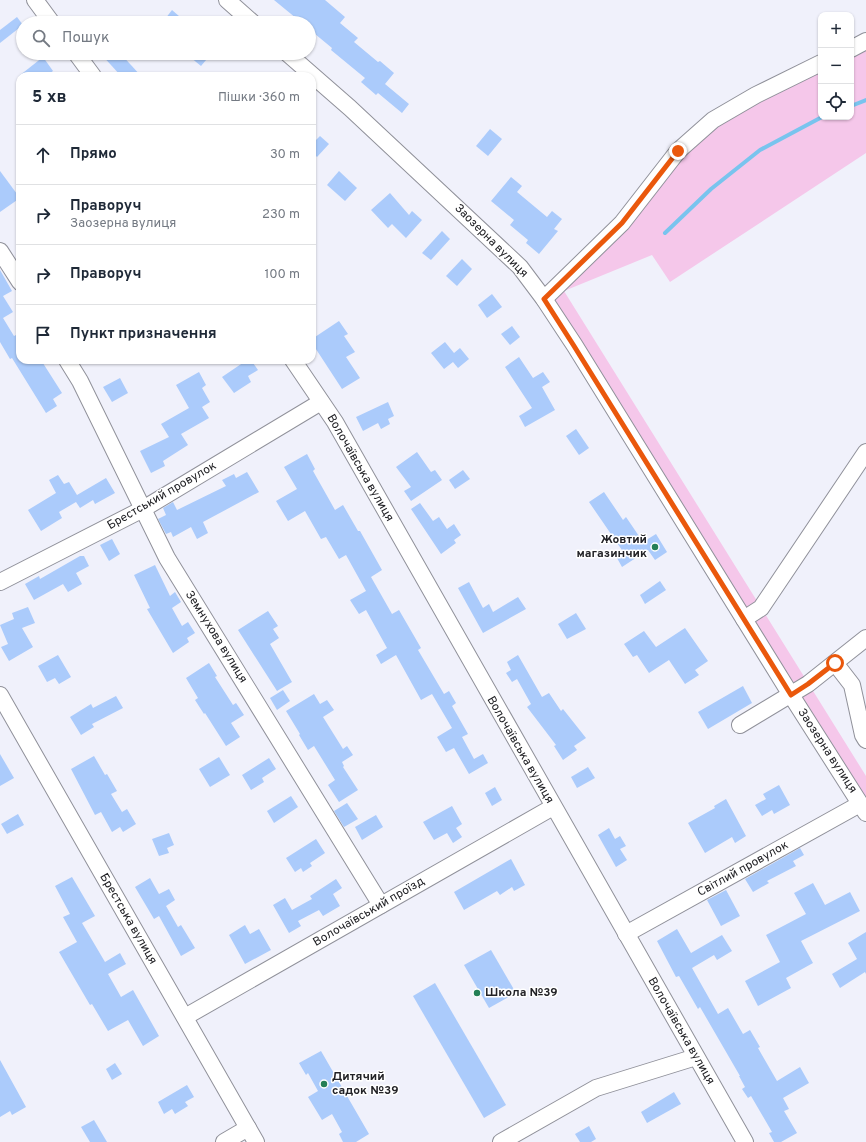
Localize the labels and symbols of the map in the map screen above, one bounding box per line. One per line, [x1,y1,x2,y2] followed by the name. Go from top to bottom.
[669,142,687,160] route end
[451,201,531,281] street label: Заозерна вулиця
[323,411,397,525] street label: Волочаївська вулиця
[104,458,220,534] street label: Брестський провулок
[577,532,647,562] place label: Жовтий магазинчик
[650,542,660,552] marker: Жовтий магазинчик
[181,588,251,686] street label: Земнухова вулиця
[826,654,844,672] route start
[483,693,557,807] street label: Волочаївська вулиця
[794,705,860,797] street label: Заозерна вулиця
[695,837,791,901] street label: Світлий провулок
[95,871,161,967] street label: Брестська вулиця
[310,874,428,950] street label: Волочаївський проїзд
[644,974,718,1088] street label: Волочаївська вулиця
[485,985,558,1001] place label: Школа №39
[472,988,482,998] marker: Школа №39
[332,1069,399,1099] place label: Дитячий садок №39
[319,1079,329,1089] marker: Дитячий садок №39

